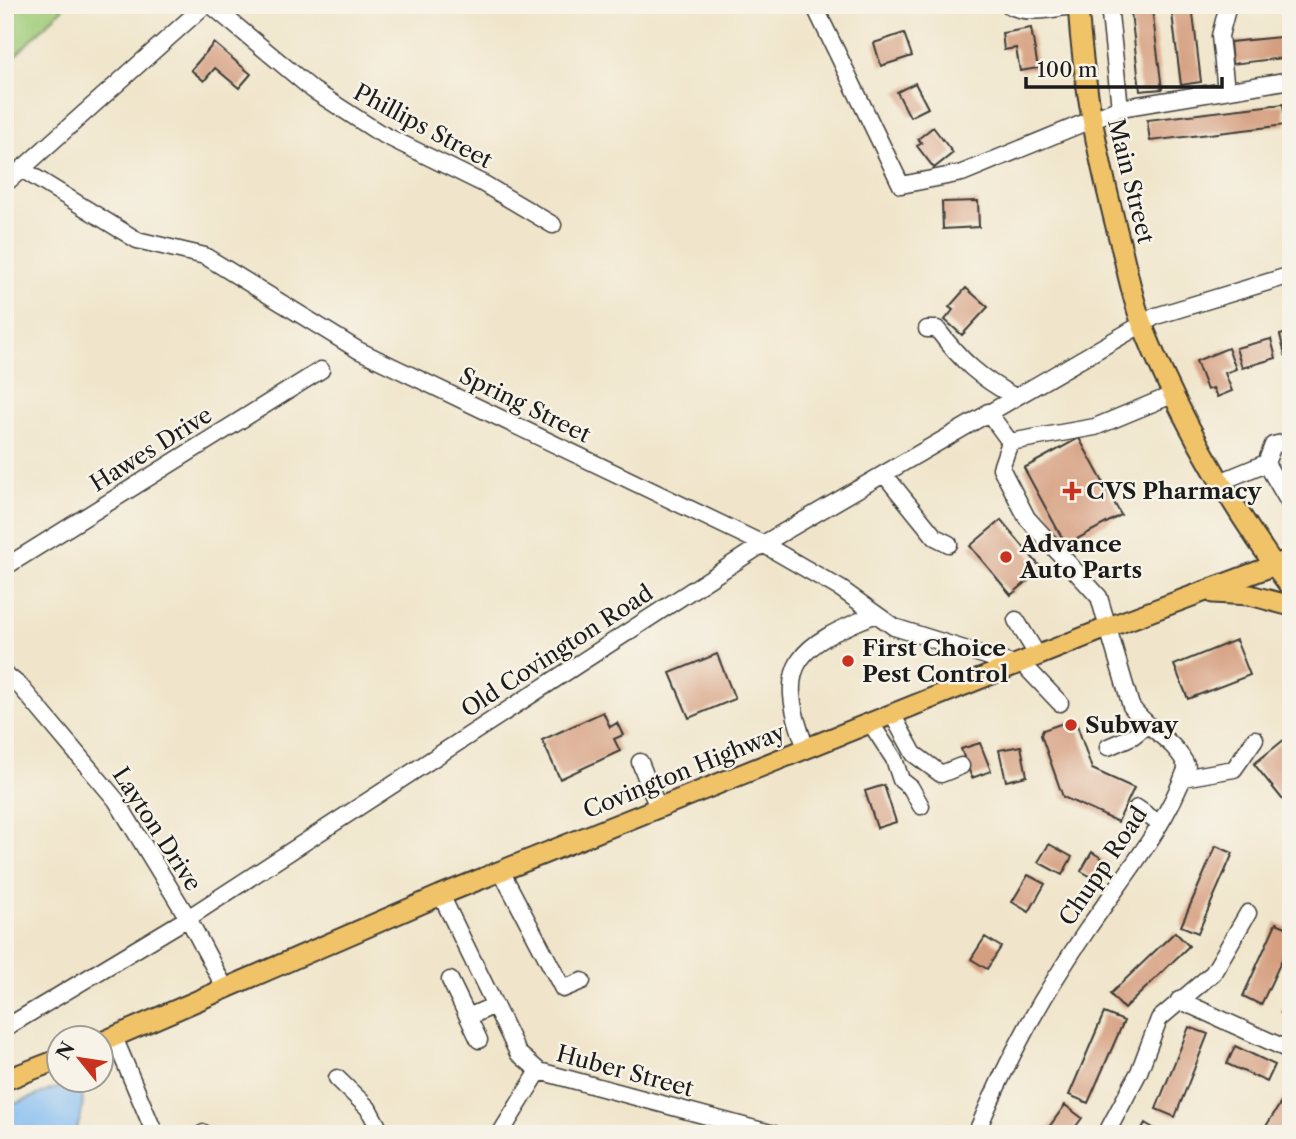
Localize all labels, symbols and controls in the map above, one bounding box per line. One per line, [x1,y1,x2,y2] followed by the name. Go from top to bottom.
[1026,46,1222,90] scale bar
[1037,57,1098,82] text: 100 m
[349,78,497,174] street label: Phillips Street
[1102,116,1160,246] street label: Main Street
[455,361,595,449] street label: Spring Street
[85,400,217,498] street label: Hawes Drive
[1086,477,1262,505] place label: CVS Pharmacy
[1064,483,1080,499] marker: CVS Pharmacy
[1019,530,1142,584] place label: Advance Auto Parts
[998,549,1014,565] marker: Advance Auto Parts
[456,579,658,723] street label: Old Covington Road
[862,634,1008,688] place label: First Choice Pest Control
[840,653,856,669] marker: First Choice Pest Control
[1085,711,1179,739] place label: Subway
[1063,717,1079,733] marker: Subway
[579,718,789,824] street label: Covington Highway
[107,762,207,896] street label: Layton Drive
[1053,801,1153,931] street label: Chupp Road
[46,1024,116,1094] north arrow
[52,1038,80,1064] text: N
[553,1039,697,1103] street label: Huber Street

